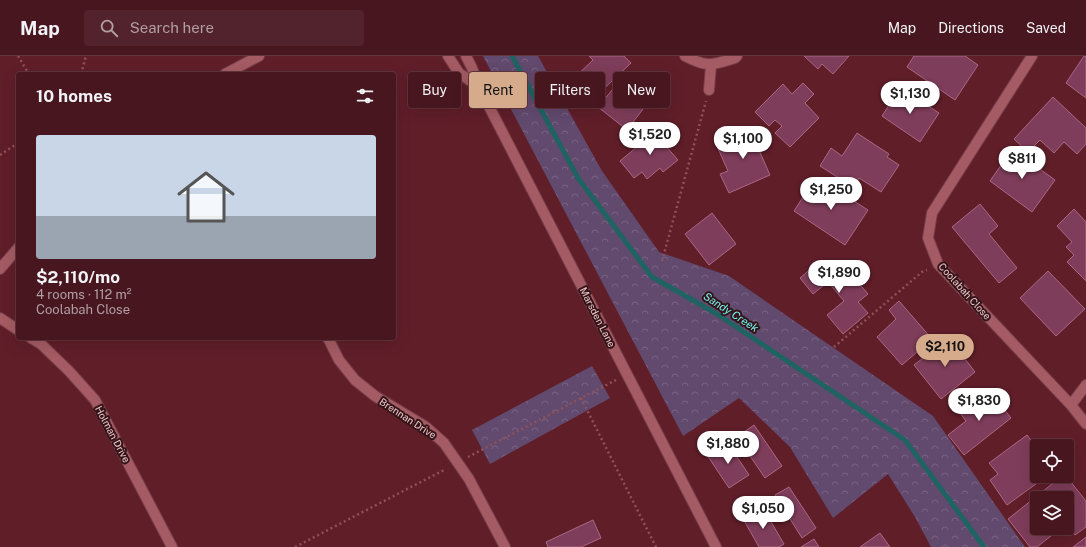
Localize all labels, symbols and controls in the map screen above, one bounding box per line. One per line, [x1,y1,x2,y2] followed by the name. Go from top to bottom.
[84,10,364,46] search box
[20,17,60,39] text: Map
[98,17,120,39] icon: search
[130,19,214,36] text: Search here
[888,20,916,36] text: Map
[938,20,1004,36] text: Directions
[1026,20,1066,36] text: Saved
[408,72,461,108] chip: Buy
[469,72,527,108] chip: Rent
[535,72,605,108] chip: Filters
[613,72,670,108] chip: New
[877,81,943,115] pin: $1,130
[354,85,376,107] icon: filters
[36,86,112,106] text: 10 homes
[890,86,930,101] text: $1,130
[617,122,683,156] pin: $1,520
[710,126,776,160] pin: $1,100
[628,127,672,142] text: $1,520
[723,131,763,146] text: $1,100
[998,146,1046,180] pin: $811
[1008,151,1036,166] text: $811
[170,161,242,233] icon: home
[798,177,864,211] pin: $1,250
[809,182,853,197] text: $1,250
[806,260,872,294] pin: $1,890
[936,260,994,322] street label: Coolabah Close
[817,265,861,280] text: $1,890
[36,267,120,287] text: $2,110/mo
[578,285,618,349] street label: Marsden Lane
[36,287,131,302] text: 4 rooms · 112 m²
[701,290,761,334] water label: Sandy Creek
[36,302,130,317] text: Coolabah Close
[912,334,978,368] pin: $2,110
[925,339,965,354] text: $2,110
[946,388,1012,422] pin: $1,830
[957,393,1001,408] text: $1,830
[377,395,439,441] street label: Brennan Drive
[93,404,133,465] street label: Holman Drive
[695,431,761,465] pin: $1,880
[706,436,750,451] text: $1,880
[1030,439,1074,535] map controls
[1030,439,1074,483] button: locate
[1030,491,1074,535] button: layers
[730,496,796,530] pin: $1,050
[741,501,785,516] text: $1,050

